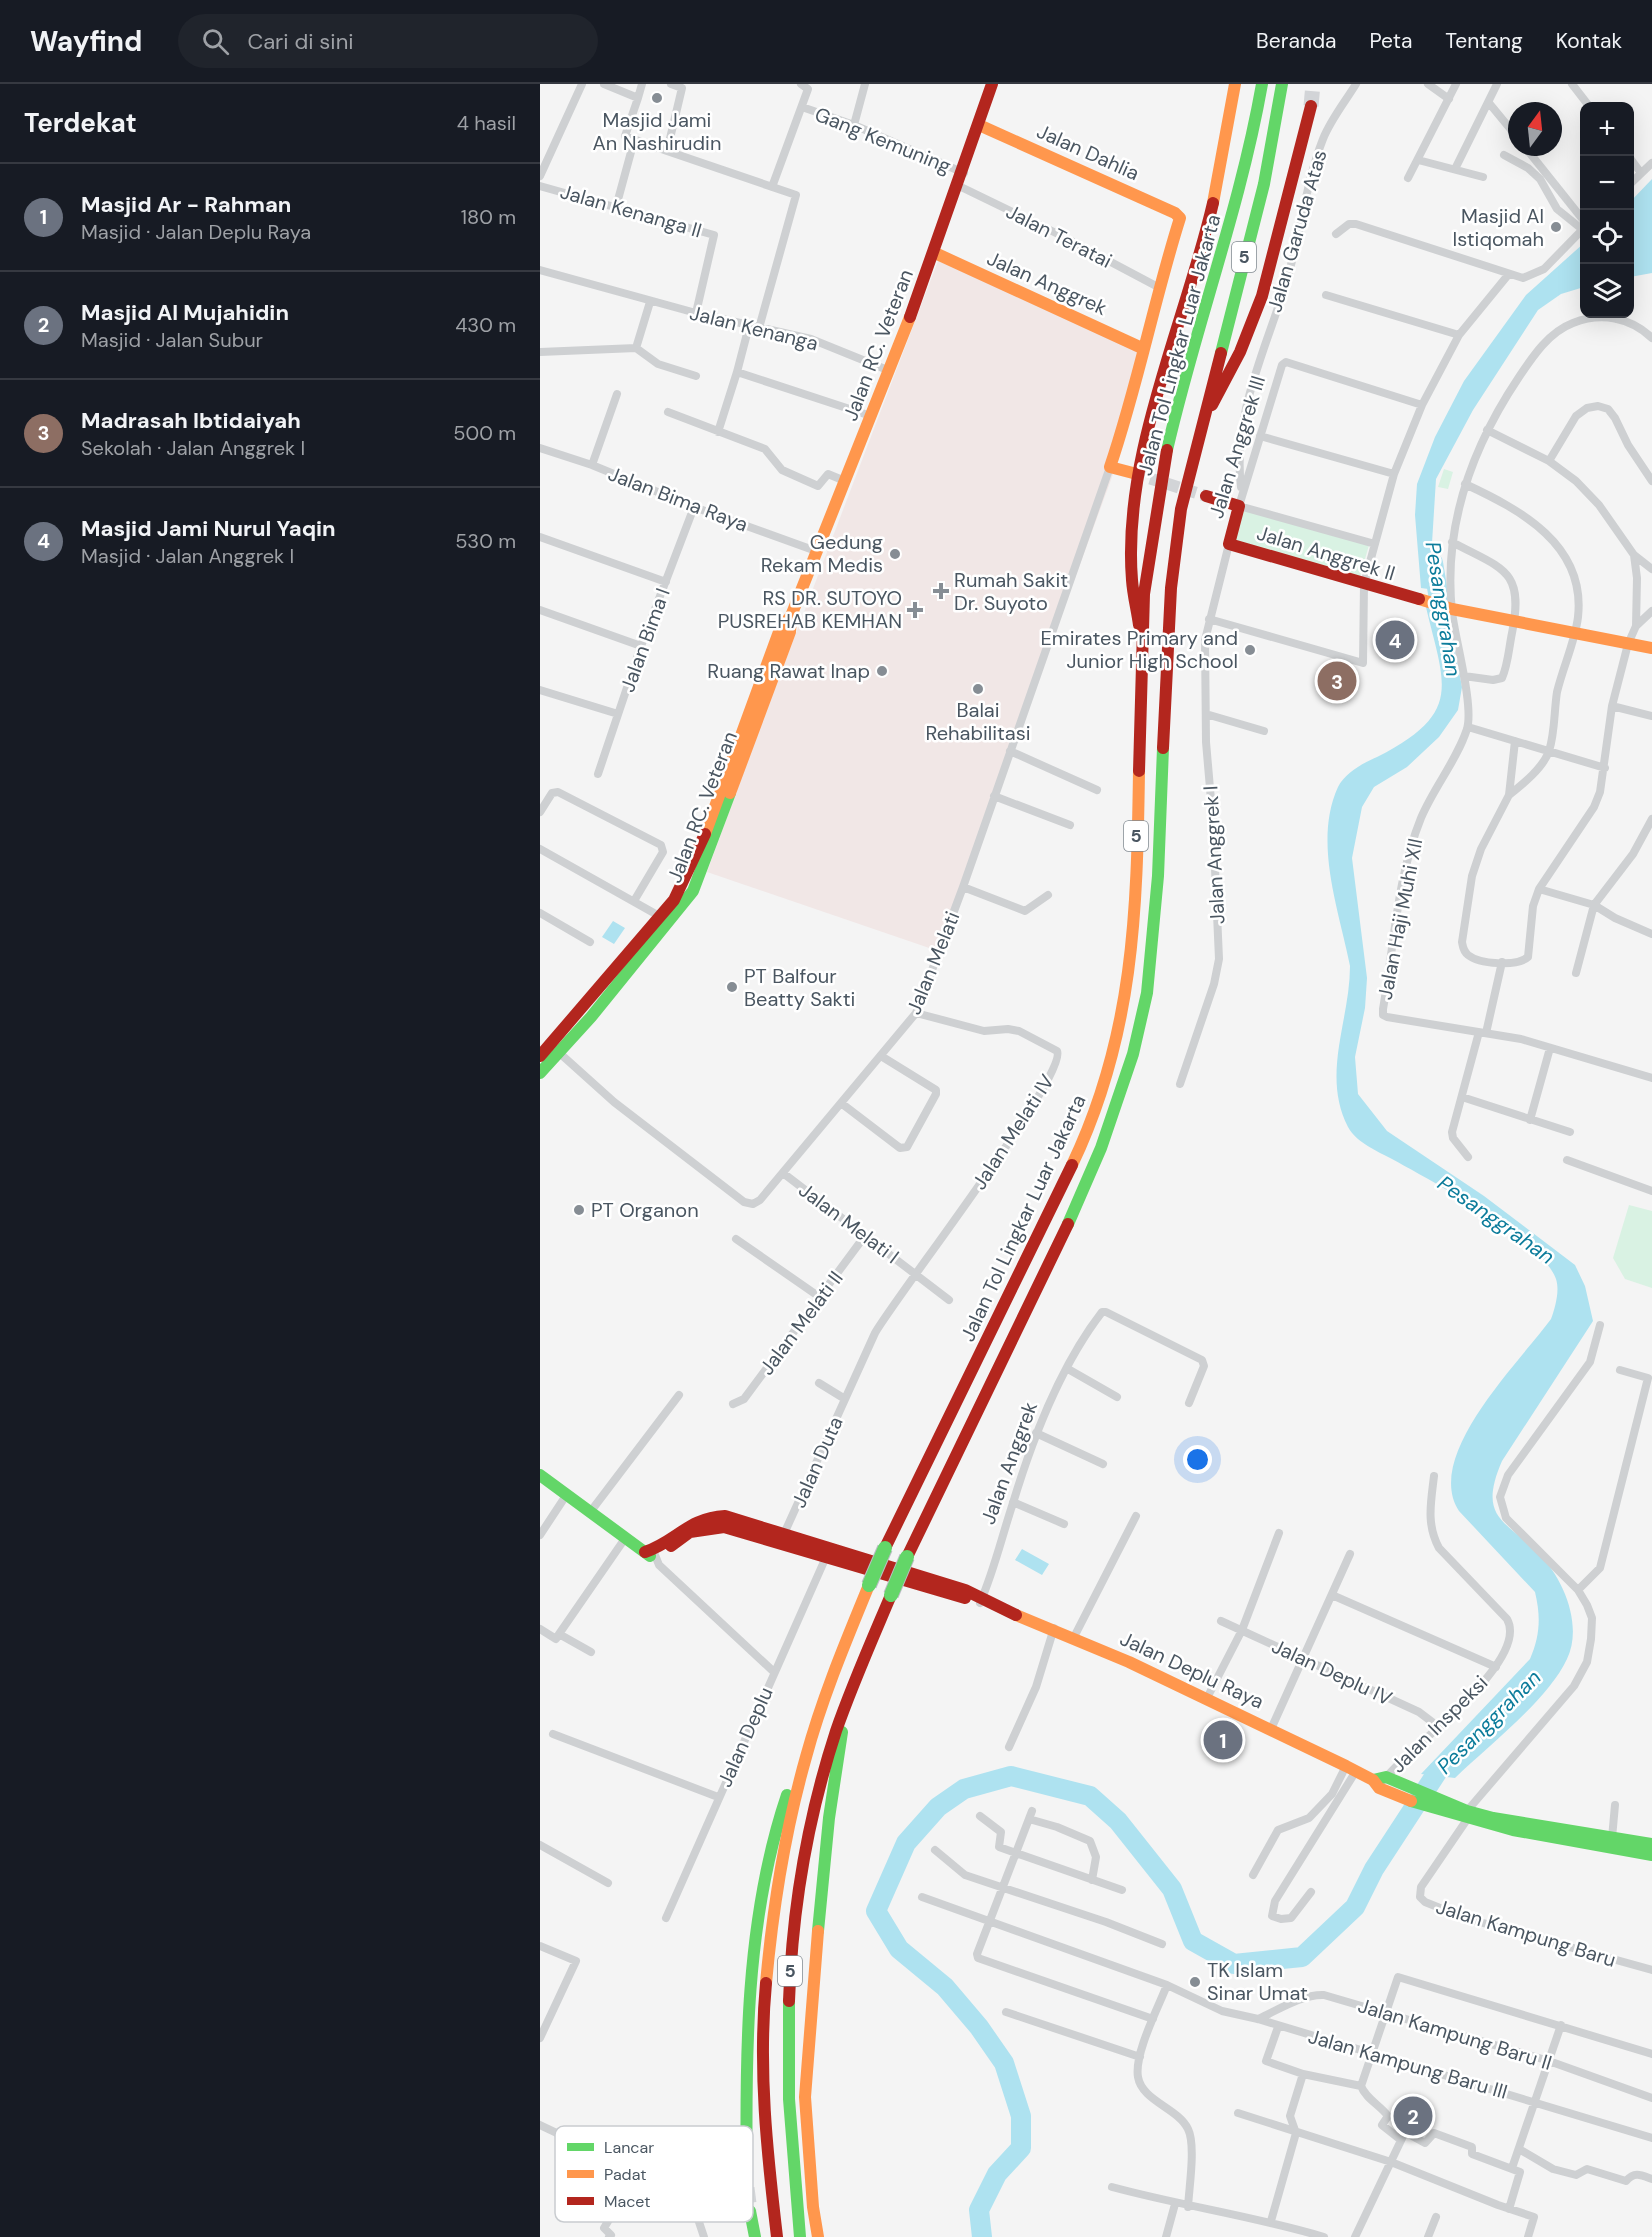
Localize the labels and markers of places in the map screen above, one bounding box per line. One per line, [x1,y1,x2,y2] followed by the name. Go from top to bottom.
[650,91,664,105] marker: Masjid Jami An Nashirudin
[593,107,721,156] place label: Masjid Jami An Nashirudin
[1452,203,1544,252] place label: Masjid Al Istiqomah
[1549,220,1563,234] marker: Masjid Al Istiqomah
[761,529,883,578] place label: Gedung Rekam Medis
[888,547,902,561] marker: Gedung Rekam Medis
[954,567,1068,616] place label: Rumah Sakit Dr. Suyoto
[932,582,950,600] marker: Rumah Sakit Dr. Suyoto
[718,585,902,634] place label: RS DR. SUTOYO PUSREHAB KEMHAN
[906,601,924,619] marker: RS DR. SUTOYO PUSREHAB KEMHAN
[1376,618,1414,662] pin: 4
[1041,625,1238,674] place label: Emirates Primary and Junior High School
[1243,643,1257,657] marker: Emirates Primary and Junior High School
[707,658,870,684] place label: Ruang Rawat Inap
[1318,658,1356,704] pin: 3
[875,664,889,678] marker: Ruang Rawat Inap
[971,682,985,696] marker: Balai Rehabilitasi
[925,697,1031,746] place label: Balai Rehabilitasi
[744,963,855,1012] place label: PT Balfour Beatty Sakti
[725,980,739,994] marker: PT Balfour Beatty Sakti
[591,1197,699,1223] place label: PT Organon
[572,1203,586,1217] marker: PT Organon
[1204,1718,1242,1762] pin: 1
[1207,1957,1308,2006] place label: TK Islam Sinar Umat
[1188,1975,1202,1989] marker: TK Islam Sinar Umat
[1394,2094,1432,2138] pin: 2

